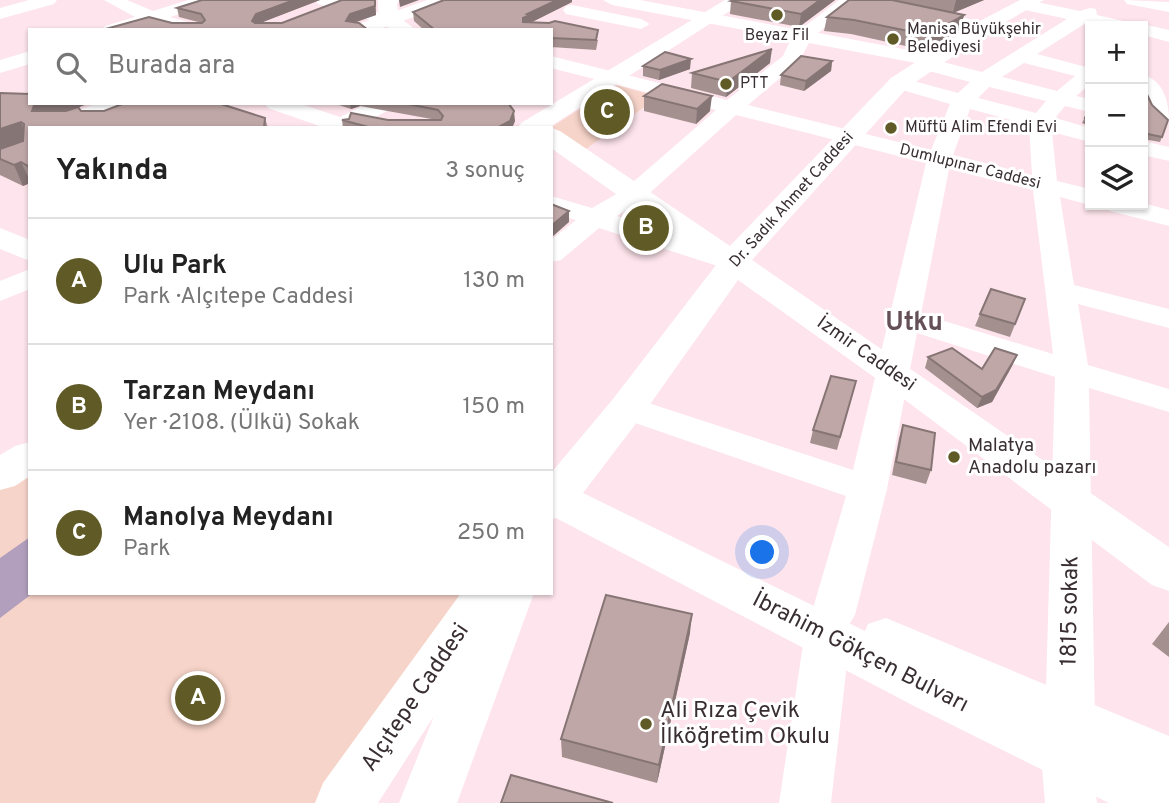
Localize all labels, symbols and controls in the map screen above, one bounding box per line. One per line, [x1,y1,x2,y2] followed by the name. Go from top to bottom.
[769,7,785,23] marker: Beyaz Fil
[907,20,1041,58] place label: Manisa Büyükşehir Belediyesi
[1085,21,1148,210] map controls
[1085,21,1148,84] button: +
[745,26,809,46] place label: Beyaz Fil
[28,28,553,105] search box
[885,31,901,47] marker: Manisa Büyükşehir Belediyesi
[52,48,90,86] icon: search
[108,50,235,83] text: Burada ara
[740,74,769,94] place label: PTT
[718,76,734,92] marker: PTT
[1085,84,1148,147] button: −
[584,86,630,138] pin: C
[905,118,1057,138] place label: Müftü Alim Efendi Evi
[883,120,899,136] marker: Müftü Alim Efendi Evi
[726,128,858,272] street label: Dr. Sadık Ahmet Caddesi
[897,140,1043,194] street label: Dumlupınar Caddesi
[1085,147,1148,210] button: layers
[56,153,168,190] text: Yakında
[445,157,525,186] text: 3 sonuç
[623,202,669,254] pin: B
[123,250,227,283] text: Ulu Park
[71,267,87,296] text: A
[463,267,525,296] text: 130 m
[123,283,354,312] text: Park · Alçıtepe Caddesi
[885,307,943,340] district label: Utku
[812,310,921,397] street label: İzmir Caddesi
[123,376,315,409] text: Tarzan Meydanı
[71,393,87,422] text: B
[463,393,525,422] text: 150 m
[123,409,360,438] text: Yer · 2108. (Ülkü) Sokak
[968,434,1096,480] place label: Malatya Anadolu pazarı
[946,449,962,465] marker: Malatya Anadolu pazarı
[123,502,334,535] text: Manolya Meydanı
[72,519,86,548] text: C
[457,519,525,548] text: 250 m
[123,535,170,564] text: Park
[745,535,779,569] your location
[1056,556,1086,666] street label: 1815 sokak
[747,585,973,720] street label: İbrahim Gökçen Bulvarı
[356,618,476,778] street label: Alçıtepe Caddesi
[175,672,221,724] pin: A
[660,697,830,752] place label: Ali Rıza Çevik İlköğretim Okulu
[638,716,654,732] marker: Ali Rıza Çevik İlköğretim Okulu

